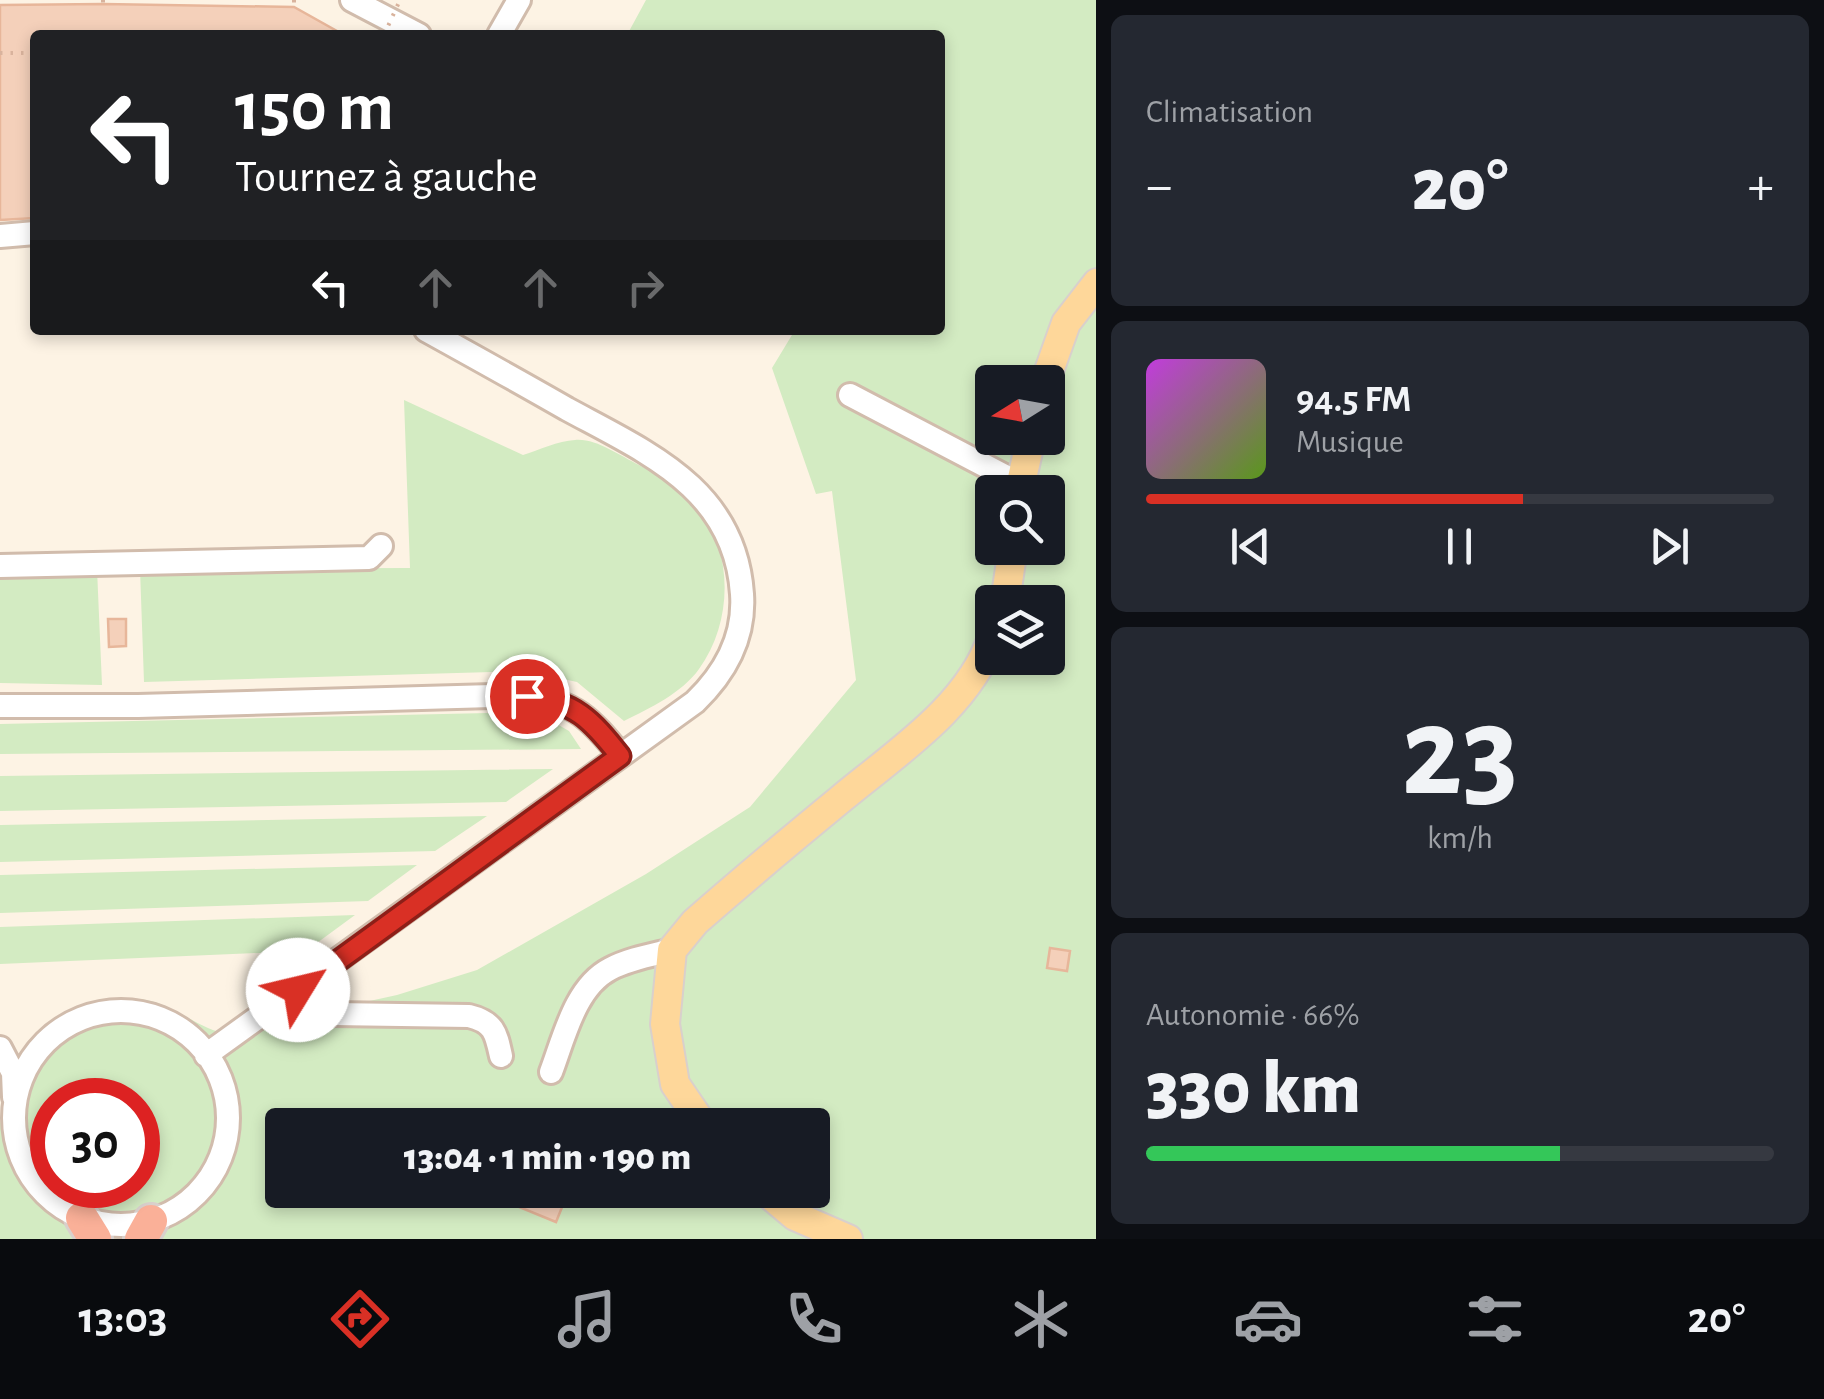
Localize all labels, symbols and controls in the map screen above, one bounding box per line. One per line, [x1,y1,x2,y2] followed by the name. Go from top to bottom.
[70,70,200,200] icon: left
[235,73,394,143] text: 150 m
[1146,96,1313,128] text: Climatisation
[1412,149,1508,224] text: 20°
[235,155,538,200] text: Tournez à gauche
[1146,159,1172,214] text: −
[1748,159,1774,214] text: +
[303,260,358,315] icon: left
[408,260,463,315] icon: ahead
[513,260,568,315] icon: ahead
[618,260,673,315] icon: right
[975,365,1065,455] north arrow
[975,365,1065,675] map controls
[1296,381,1412,419] text: 94.5 FM
[1296,426,1404,458] text: Musique
[975,475,1065,565] button: search
[1223,519,1278,574] icon: previous
[1432,519,1487,574] icon: pause
[1642,519,1697,574] icon: next
[975,585,1065,675] button: layers
[485,654,570,739] pin
[500,669,555,724] icon: arrive
[1401,689,1519,819] text: 23
[1427,822,1493,854] text: km/h
[246,938,350,1042] position arrow
[1146,999,1360,1031] text: Autonomie · 66%
[1146,1052,1361,1127] text: 330 km
[30,1078,160,1208] speed limit sign: 30
[404,1139,691,1177] text: 13:04 · 1 min · 190 m
[325,1284,395,1354] icon: directions
[552,1284,622,1354] icon: music
[779,1284,849,1354] icon: phone
[1006,1284,1076,1354] icon: climate
[1233,1284,1303,1354] icon: car
[1460,1284,1530,1354] icon: filters
[79,1296,167,1341] text: 13:03
[1688,1296,1745,1341] text: 20°

